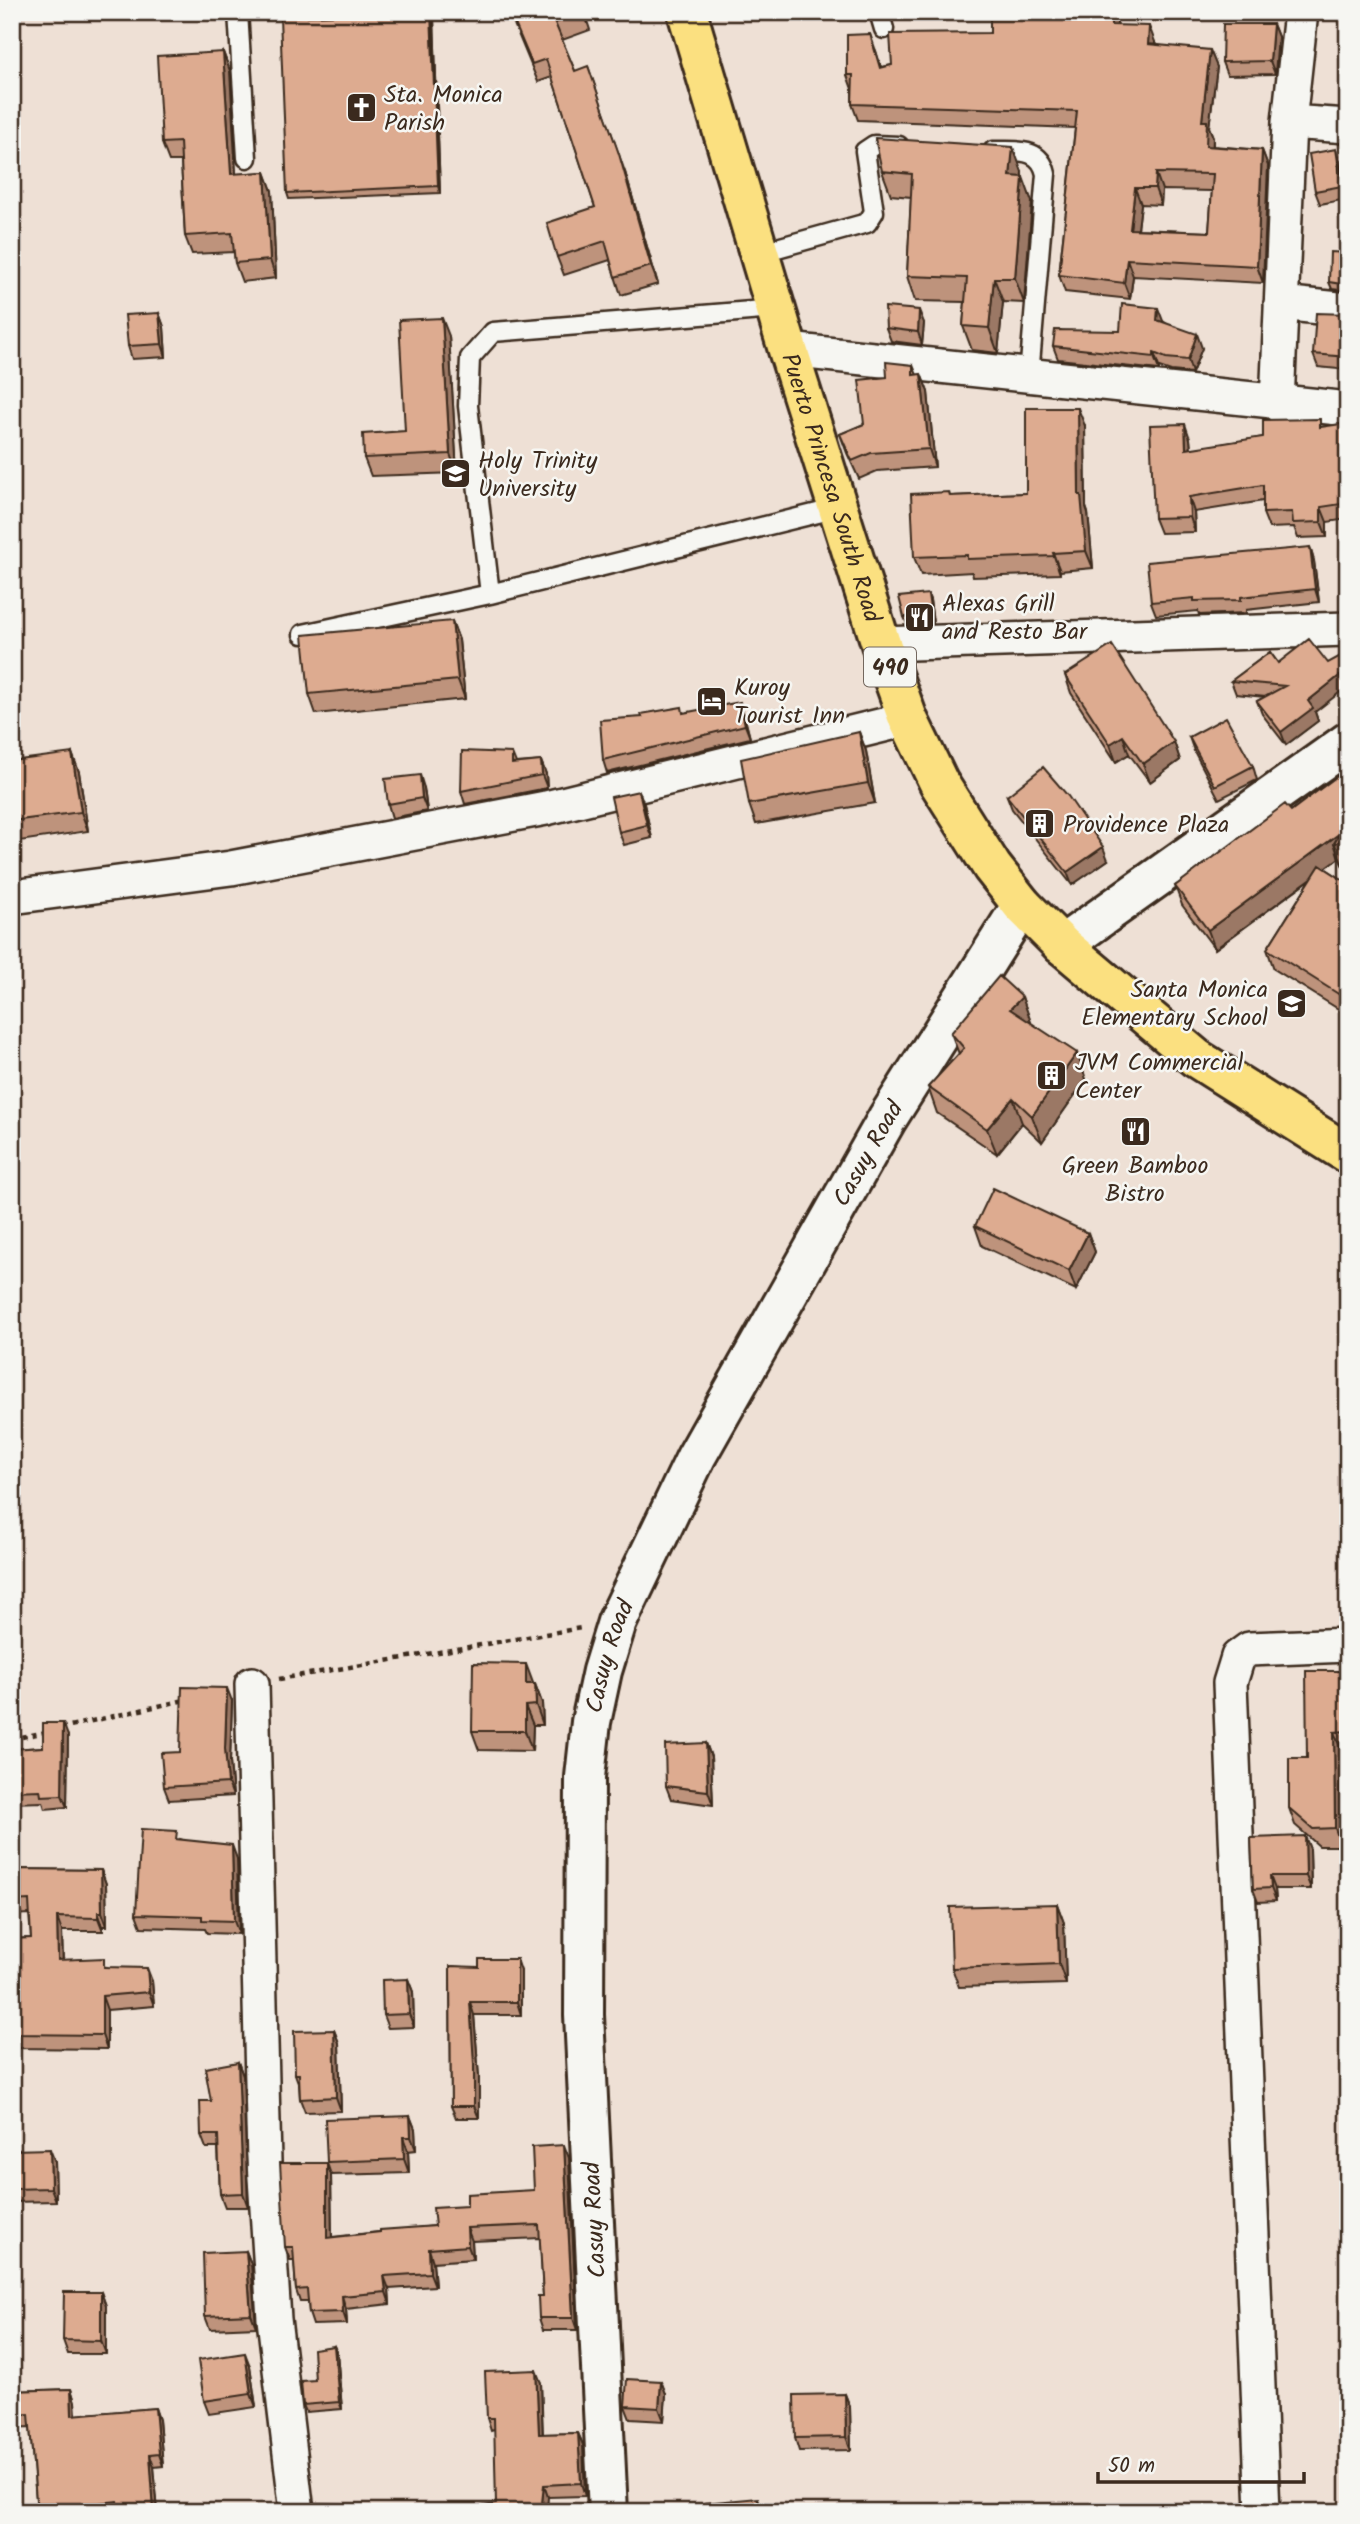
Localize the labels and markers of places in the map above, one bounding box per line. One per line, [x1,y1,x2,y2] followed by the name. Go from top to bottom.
[384,76,503,143] place label: Sta. Monica Parish
[344,91,378,125] church icon: Sta. Monica Parish
[478,442,598,509] place label: Holy Trinity University
[438,457,472,491] school or university icon: Holy Trinity University
[942,585,1089,652] place label: Alexas Grill and Resto Bar
[902,600,936,634] restaurant icon: Alexas Grill and Resto Bar
[734,669,845,736] place label: Kuroy Tourist Inn
[694,684,728,718] hotel icon: Kuroy Tourist Inn
[1063,806,1229,845] place label: Providence Plaza
[1023,807,1057,841] building icon: Providence Plaza
[1081,971,1268,1038] place label: Santa Monica Elementary School
[1274,986,1308,1020] school or university icon: Santa Monica Elementary School
[1075,1044,1243,1111] place label: JVM Commercial Center
[1035,1059,1069,1093] building icon: JVM Commercial Center
[1118,1114,1152,1148] restaurant icon: Green Bamboo Bistro
[1062,1147,1208,1214] place label: Green Bamboo Bistro

